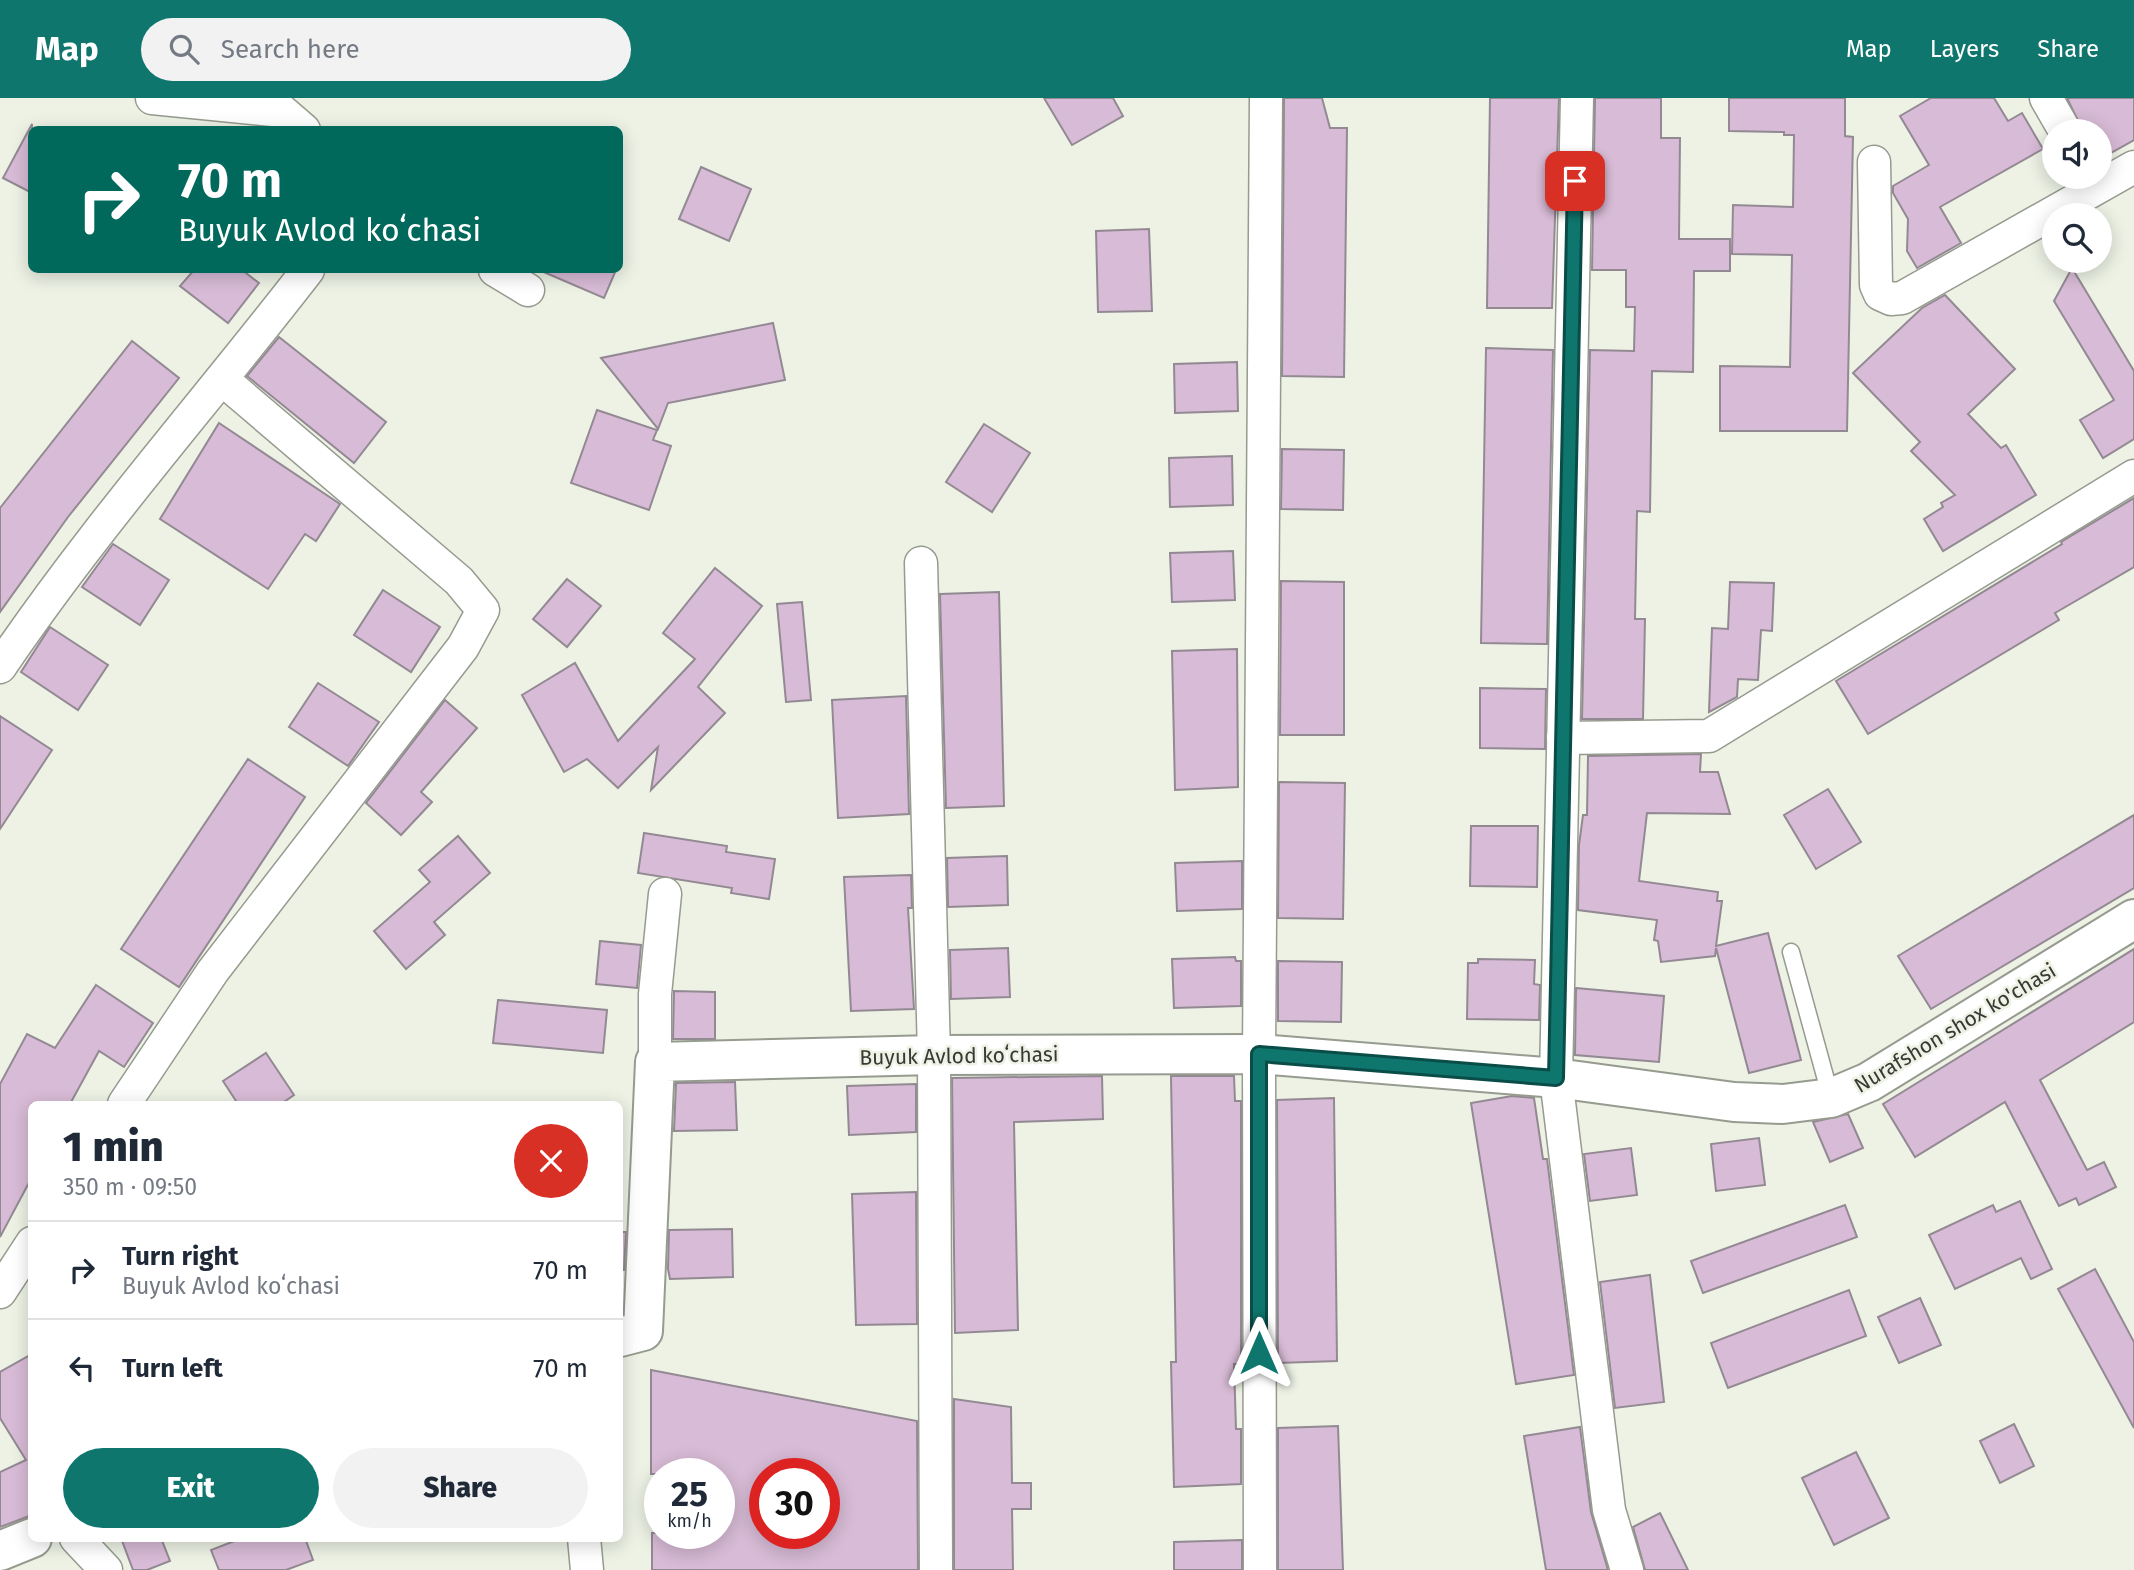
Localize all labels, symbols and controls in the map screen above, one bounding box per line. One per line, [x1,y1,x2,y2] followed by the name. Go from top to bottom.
[141,18,631,81] search box
[35,29,99,69] text: Map
[165,30,203,68] icon: search
[221,34,360,65] text: Search here
[1846,35,1892,63] text: Map
[1930,35,1999,63] text: Layers
[2037,35,2099,63] text: Share
[2042,119,2112,273] map controls
[2042,119,2112,189] button: sound
[178,151,282,210] text: 70 m
[1545,151,1605,211] pin
[63,154,154,245] icon: right
[1556,162,1594,200] icon: arrive
[2042,203,2112,273] button: search
[178,211,481,249] text: Buyuk Avlod koʻchasi
[1849,957,2061,1099] street label: Nurafshon shox ko'chasi
[859,1041,1059,1071] street label: Buyuk Avlod koʻchasi
[63,1122,164,1172] text: 1 min
[514,1124,588,1198] button: close
[63,1173,197,1201] text: 350 m · 09:50
[122,1241,239,1272] text: Turn right
[63,1251,101,1289] icon: right
[533,1255,588,1286] text: 70 m
[122,1272,340,1300] text: Buyuk Avlod koʻchasi
[1222,1316,1296,1390] position arrow
[63,1349,101,1387] icon: left
[122,1353,223,1384] text: Turn left
[533,1353,588,1384] text: 70 m
[63,1448,319,1528] button: Exit
[333,1448,588,1528] button: Share
[749,1458,840,1549] speed limit sign: 30
[671,1473,708,1515] text: 25
[667,1510,712,1532] text: km/h

